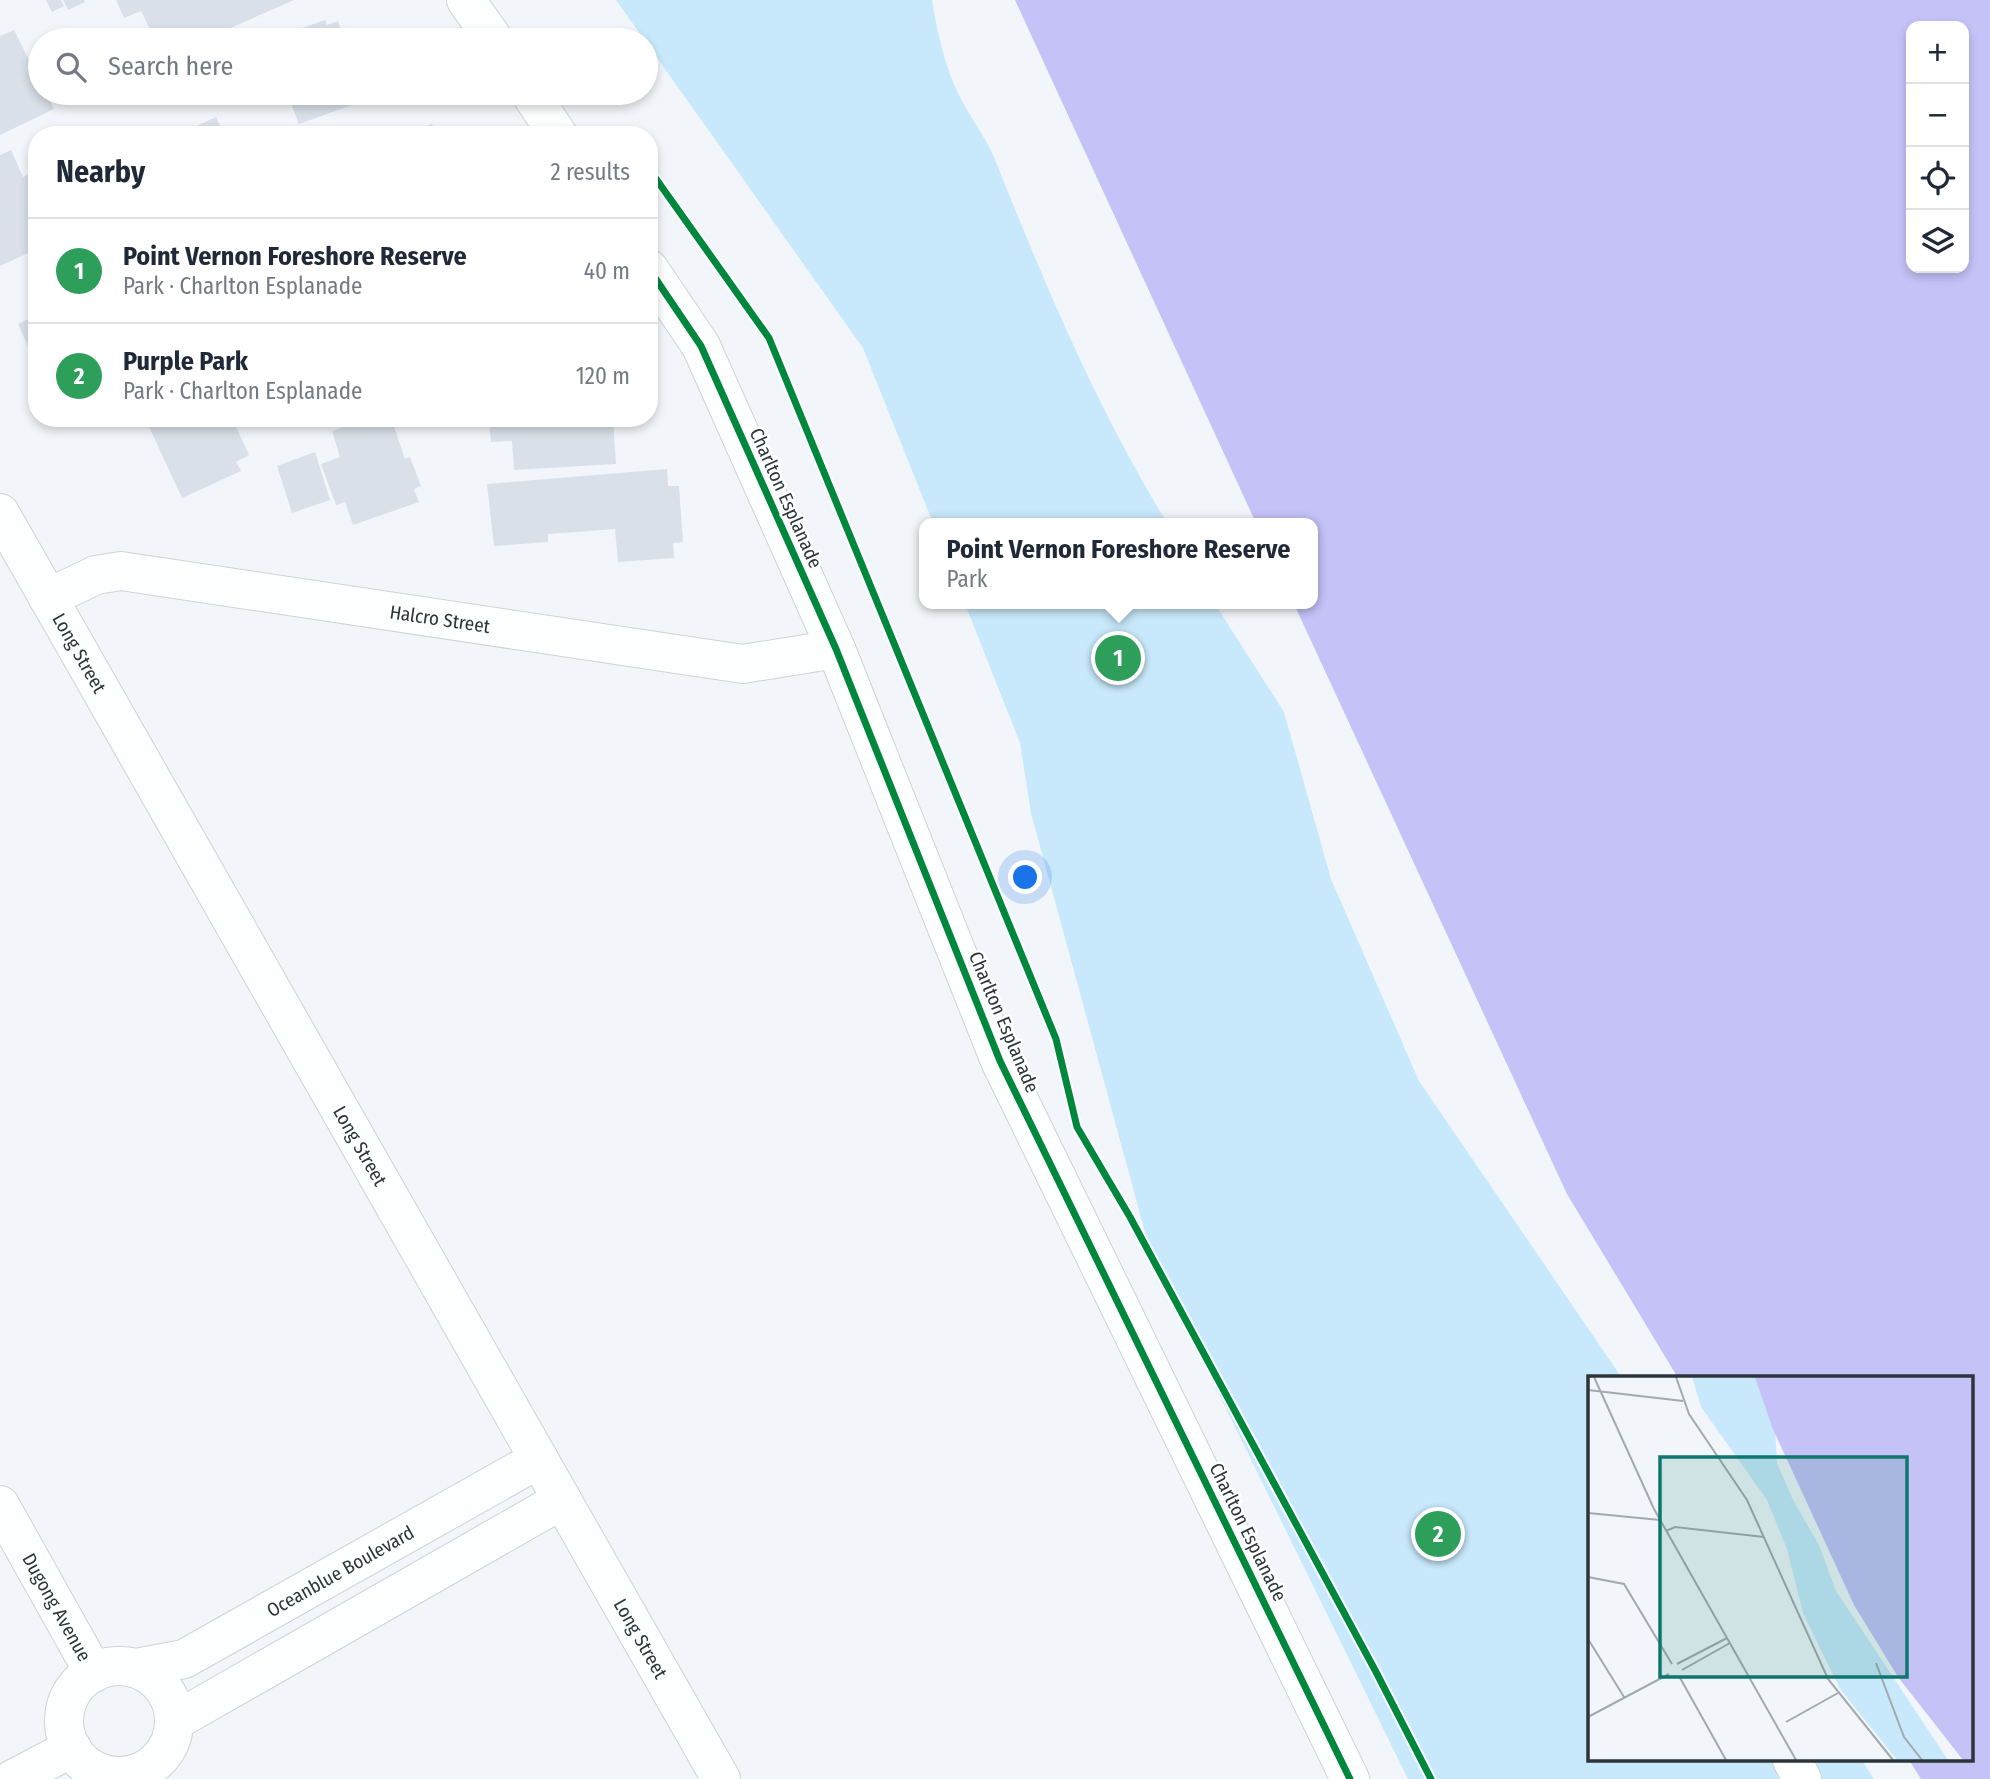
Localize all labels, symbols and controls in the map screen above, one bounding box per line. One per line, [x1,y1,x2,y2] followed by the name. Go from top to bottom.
[1906,21,1969,273] map controls
[1906,21,1969,84] button: +
[28,28,658,105] search box
[52,48,90,86] icon: search
[108,51,233,82] text: Search here
[1906,84,1969,147] button: −
[1906,147,1969,210] button: locate
[56,154,145,190] text: Nearby
[550,158,630,186] text: 2 results
[1906,210,1969,273] button: layers
[123,241,467,272] text: Point Vernon Foreshore Reserve
[74,257,84,285] text: 1
[584,257,630,285] text: 40 m
[123,272,362,300] text: Park · Charlton Esplanade
[123,346,248,377] text: Purple Park
[74,362,84,390] text: 2
[576,362,630,390] text: 120 m
[123,377,362,405] text: Park · Charlton Esplanade
[745,424,827,572] street label: Charlton Esplanade
[919,518,1318,609] popup
[947,534,1290,565] text: Point Vernon Foreshore Reserve
[947,565,987,593] text: Park
[388,600,492,638] street label: Halcro Street
[48,609,112,698] street label: Long Street
[1095,632,1141,684] pin: 1
[1008,860,1042,894] your location
[964,948,1044,1096] street label: Charlton Esplanade
[328,1102,392,1190] street label: Long Street
[1588,1376,1972,1762] inset map
[1205,1459,1291,1605] street label: Charlton Esplanade
[1415,1508,1461,1560] pin: 2
[262,1520,418,1622] street label: Oceanblue Boulevard
[18,1549,97,1665] street label: Dugong Avenue
[609,1594,673,1683] street label: Long Street

